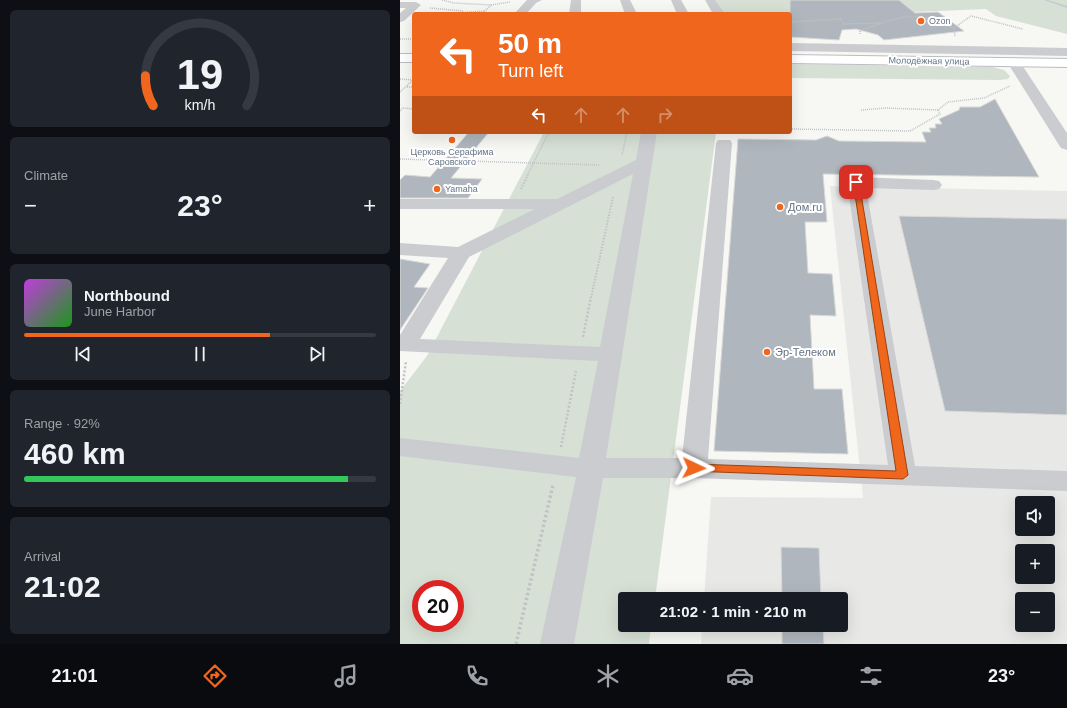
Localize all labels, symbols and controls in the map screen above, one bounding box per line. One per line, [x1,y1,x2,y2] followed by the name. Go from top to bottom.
[916,16,926,26] marker: Ozon
[929,16,951,26] place label: Ozon
[432,28,484,80] icon: left
[498,28,562,59] text: 50 m
[177,51,223,98] text: 19
[888,55,970,67] street label: Молодёжная улица
[498,61,563,81] text: Turn left
[185,97,216,113] text: km/h
[528,104,550,126] icon: left
[570,104,592,126] icon: ahead
[612,104,634,126] icon: ahead
[654,104,676,126] icon: right
[447,135,457,145] marker: Церковь Серафима Саровского
[411,147,493,167] place label: Церковь Серафима Саровского
[839,165,873,199] pin
[24,168,68,183] text: Climate
[845,171,867,193] icon: arrive
[432,184,442,194] marker: Yamaha
[445,184,478,194] place label: Yamaha
[177,189,223,222] text: 23°
[24,193,37,218] text: −
[363,193,376,218] text: +
[788,201,822,213] place label: Дом.ru
[775,202,785,212] marker: Дом.ru
[84,287,170,304] text: Northbound
[84,304,156,319] text: June Harbor
[72,343,94,365] icon: previous
[189,343,211,365] icon: pause
[306,343,328,365] icon: next
[775,346,836,358] place label: Эр-Телеком
[762,347,772,357] marker: Эр-Телеком
[24,416,100,431] text: Range · 92%
[24,437,126,470] text: 460 km
[673,447,715,489] position arrow
[1015,496,1055,632] map controls
[1015,496,1055,536] button: sound
[1015,544,1055,584] button: +
[24,549,61,564] text: Arrival
[24,570,101,603] text: 21:02
[412,580,464,632] speed limit sign: 20
[1015,592,1055,632] button: −
[660,603,806,620] text: 21:02 · 1 min · 210 m
[201,662,229,690] icon: directions
[332,662,360,690] icon: music
[463,662,491,690] icon: phone
[594,662,622,690] icon: climate
[726,662,754,690] icon: car
[857,662,885,690] icon: filters
[52,666,98,686] text: 21:01
[988,666,1015,686] text: 23°

